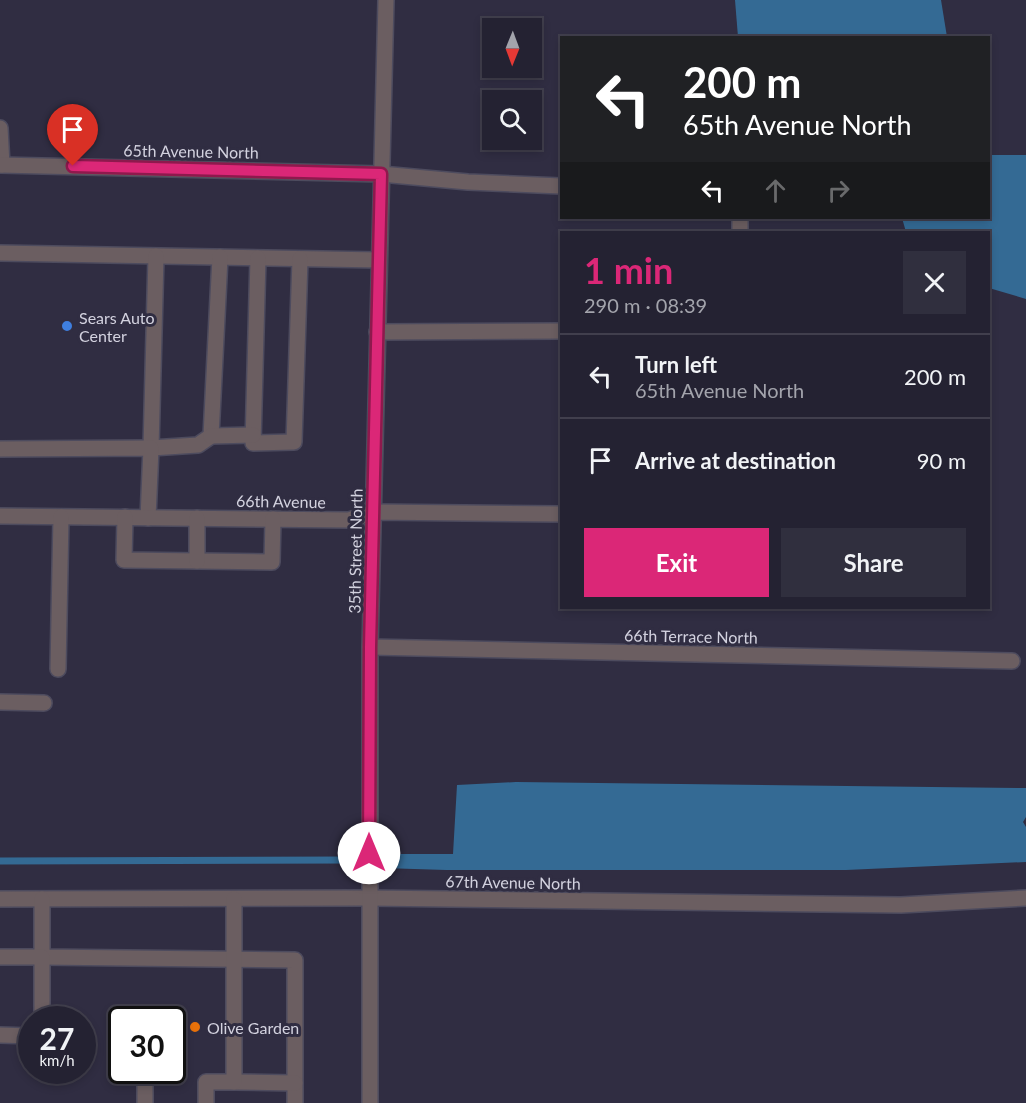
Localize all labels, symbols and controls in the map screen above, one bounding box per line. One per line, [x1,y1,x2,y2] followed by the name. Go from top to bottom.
[482,18,542,78] north arrow
[482,18,542,150] map controls
[683,57,801,107] text: 200 m
[584,60,662,138] icon: left
[482,90,542,150] button: search
[47,104,98,166] pin
[683,108,911,141] text: 65th Avenue North
[56,113,89,146] icon: arrive
[123,140,259,162] street label: 65th Avenue North
[696,174,729,207] icon: left
[759,174,792,207] icon: ahead
[822,174,855,207] icon: right
[584,248,673,292] text: 1 min
[903,251,966,314] button: close
[584,293,707,317] text: 290 m · 08:39
[79,308,155,345] place label: Sears Auto Center
[60,319,74,333] marker: Sears Auto Center
[635,351,717,378] text: Turn left
[584,360,617,393] icon: left
[904,363,966,390] text: 200 m
[635,378,804,402] text: 65th Avenue North
[584,444,617,477] icon: arrive
[635,447,836,474] text: Arrive at destination
[917,447,966,474] text: 90 m
[344,488,366,614] street label: 35th Street North
[236,491,326,511] street label: 66th Avenue
[584,528,769,597] button: Exit
[781,528,966,597] button: Share
[624,625,758,647] street label: 66th Terrace North
[337,821,401,885] position arrow
[445,871,581,893] street label: 67th Avenue North
[108,1006,186,1084] speed limit sign: 30
[207,1018,299,1037] place label: Olive Garden
[40,1020,74,1056] text: 27
[188,1020,202,1034] marker: Olive Garden
[39,1051,75,1069] text: km/h

